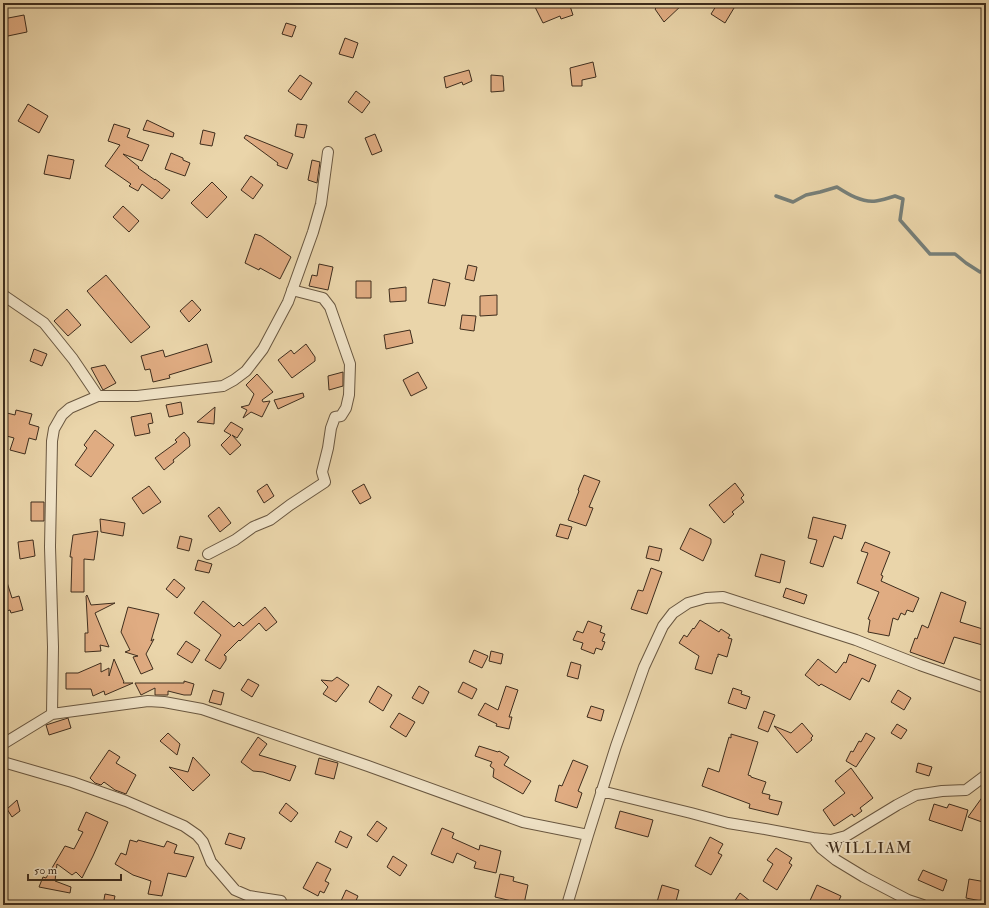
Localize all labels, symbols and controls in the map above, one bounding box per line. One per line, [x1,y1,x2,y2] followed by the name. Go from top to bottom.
[826,838,913,858] district label: WILLIAM
[28,856,121,882] scale bar
[34,863,58,878] text: 50 m

